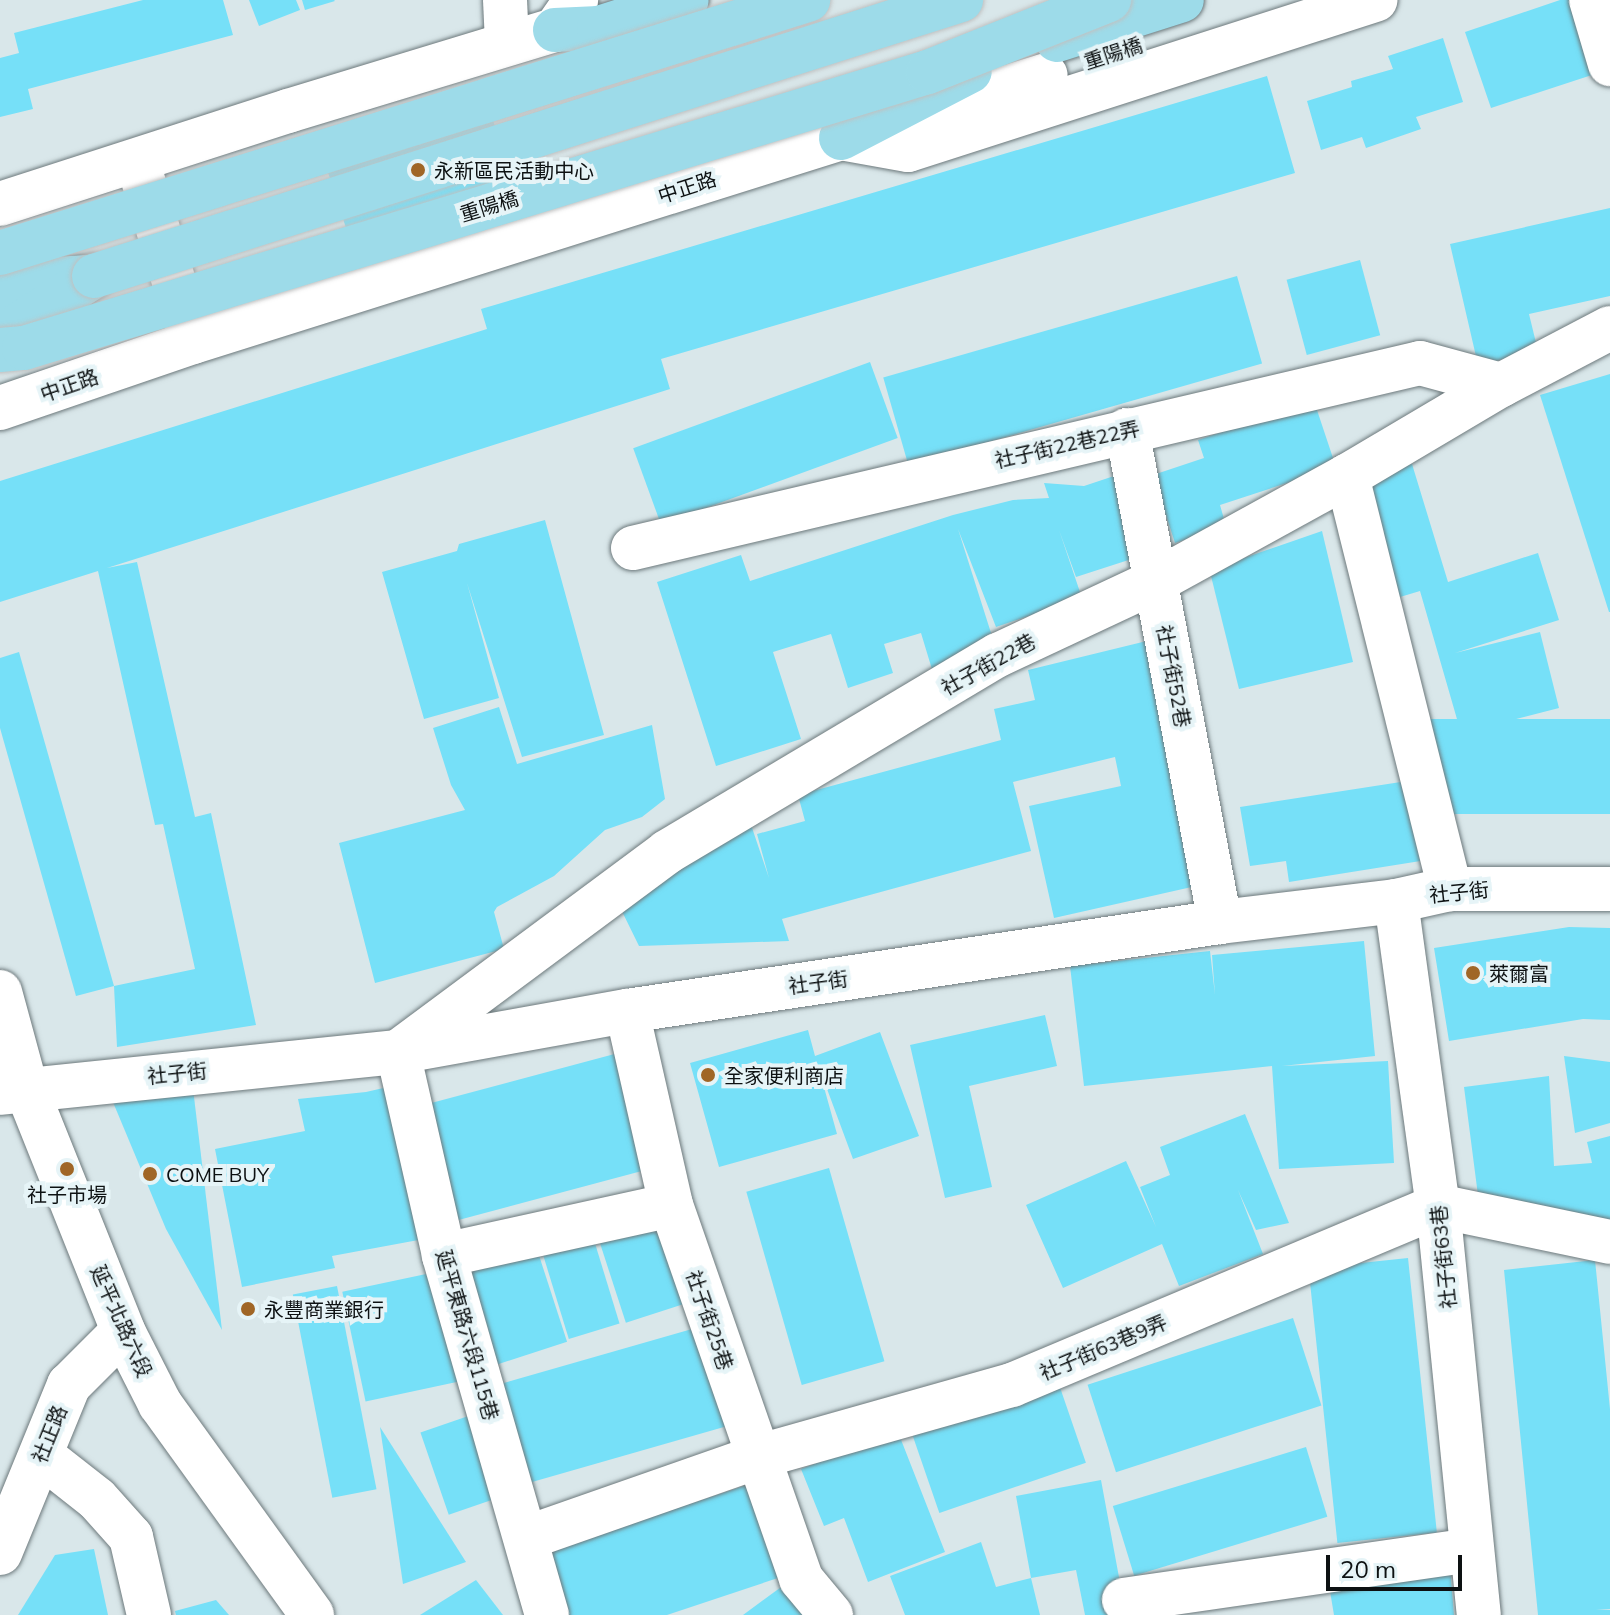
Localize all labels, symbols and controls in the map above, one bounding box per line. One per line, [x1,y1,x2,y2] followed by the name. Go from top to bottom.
[1081,32,1145,74] street label: 重陽橋
[434,158,594,182] place label: 永新區民活動中心
[409,161,427,179] marker: 永新區民活動中心
[655,166,719,208] street label: 中正路
[457,186,521,226] street label: 重陽橋
[37,364,101,406] street label: 中正路
[992,416,1142,472] street label: 社子街22巷22弄
[1152,623,1196,729] street label: 社子街52巷
[937,628,1039,700] street label: 社子街22巷
[1428,877,1490,907] street label: 社子街
[1489,961,1549,985] place label: 萊爾富
[1464,964,1482,982] marker: 萊爾富
[787,966,849,998] street label: 社子街
[146,1058,208,1088] street label: 社子街
[724,1063,844,1087] place label: 全家便利商店
[699,1066,717,1084] marker: 全家便利商店
[58,1160,76,1178] marker: 社子市場
[166,1162,269,1186] place label: COME BUY
[141,1165,159,1183] marker: COME BUY
[27,1182,107,1206] place label: 社子市場
[1426,1204,1460,1310] street label: 社子街63巷
[432,1247,504,1423] street label: 延平東路六段115巷
[87,1261,157,1381] street label: 延平北路六段
[682,1267,738,1373] street label: 社子街25巷
[264,1297,384,1321] place label: 永豐商業銀行
[239,1300,257,1318] marker: 永豐商業銀行
[1036,1309,1170,1385] street label: 社子街63巷9弄
[27,1402,71,1466] street label: 社正路
[1330,1539,1466,1589] scale bar
[1340,1554,1396,1584] text: 20 m

